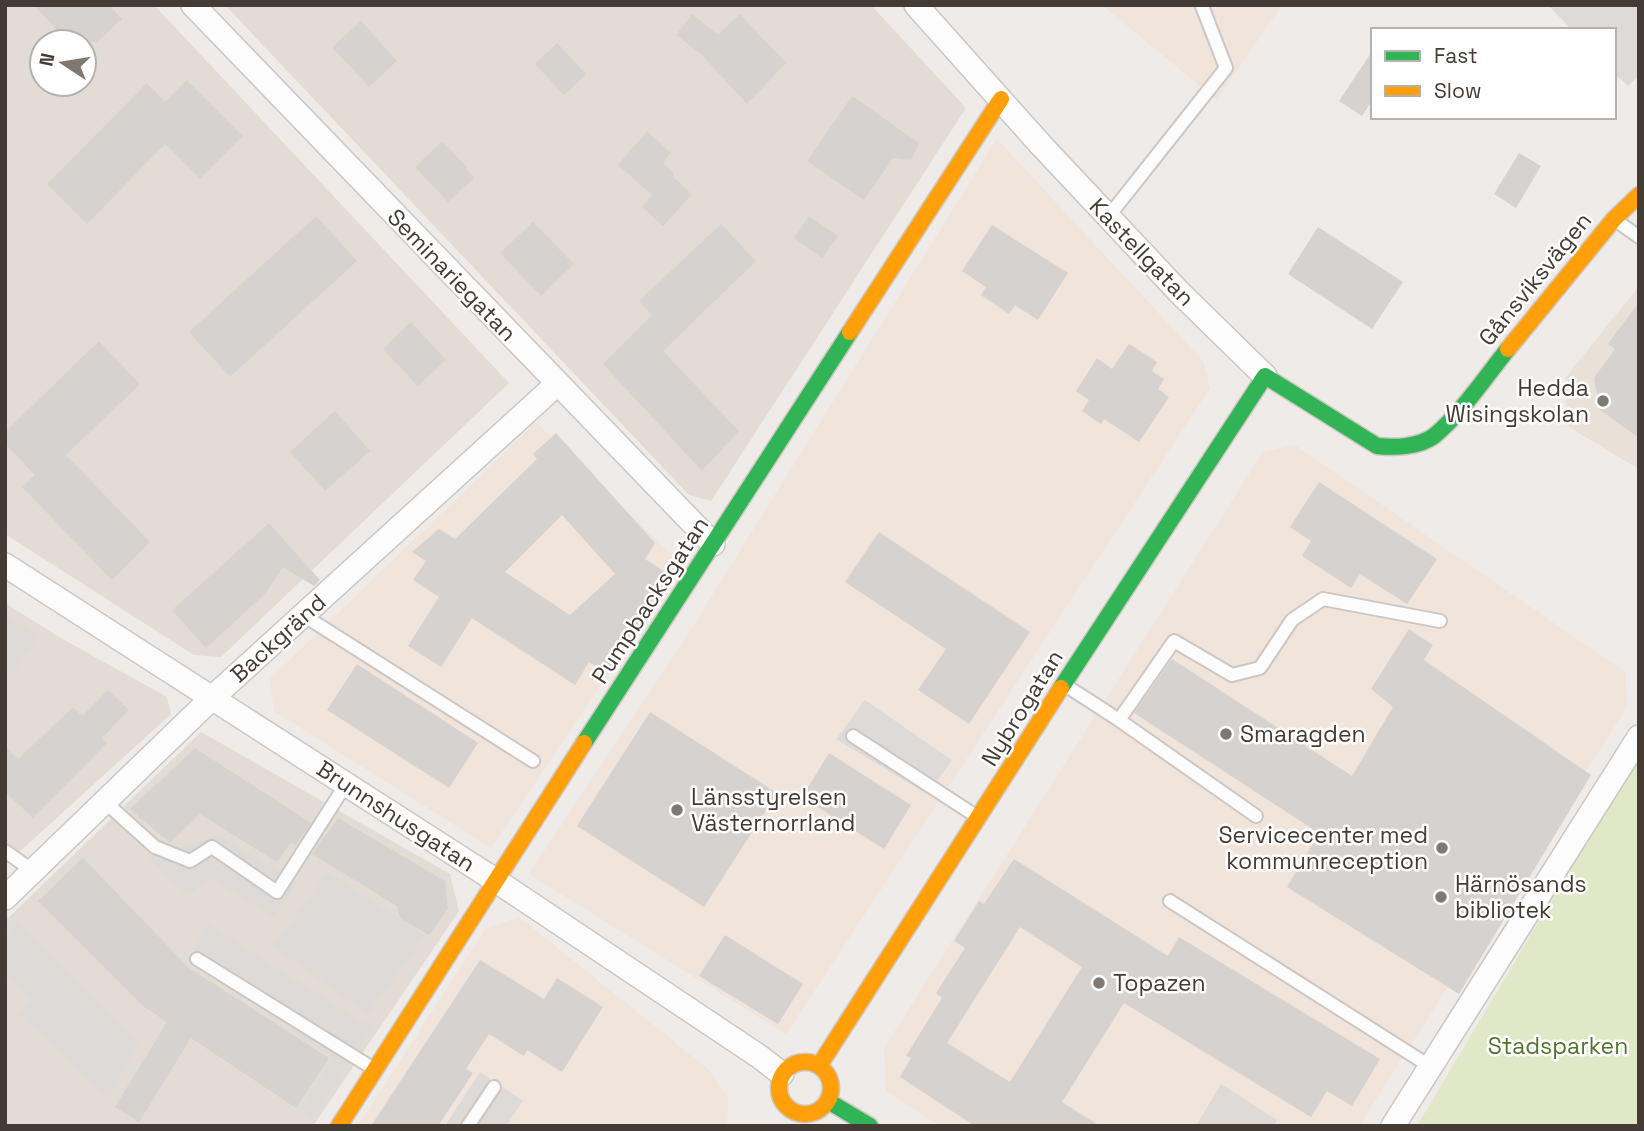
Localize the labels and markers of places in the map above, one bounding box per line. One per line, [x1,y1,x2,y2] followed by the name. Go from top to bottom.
[1446,373,1589,429] place label: Hedda Wisingskolan
[1595,393,1611,409] marker: Hedda Wisingskolan
[1240,719,1366,749] place label: Smaragden
[1218,726,1234,742] marker: Smaragden
[691,782,855,838] place label: Länsstyrelsen Västernorrland
[669,802,685,818] marker: Länsstyrelsen Västernorrland
[1218,820,1428,876] place label: Servicecenter med kommunreception
[1434,840,1450,856] marker: Servicecenter med kommunreception
[1455,869,1587,925] place label: Härnösands bibliotek
[1433,889,1449,905] marker: Härnösands bibliotek
[1113,968,1206,998] place label: Topazen
[1091,975,1107,991] marker: Topazen

